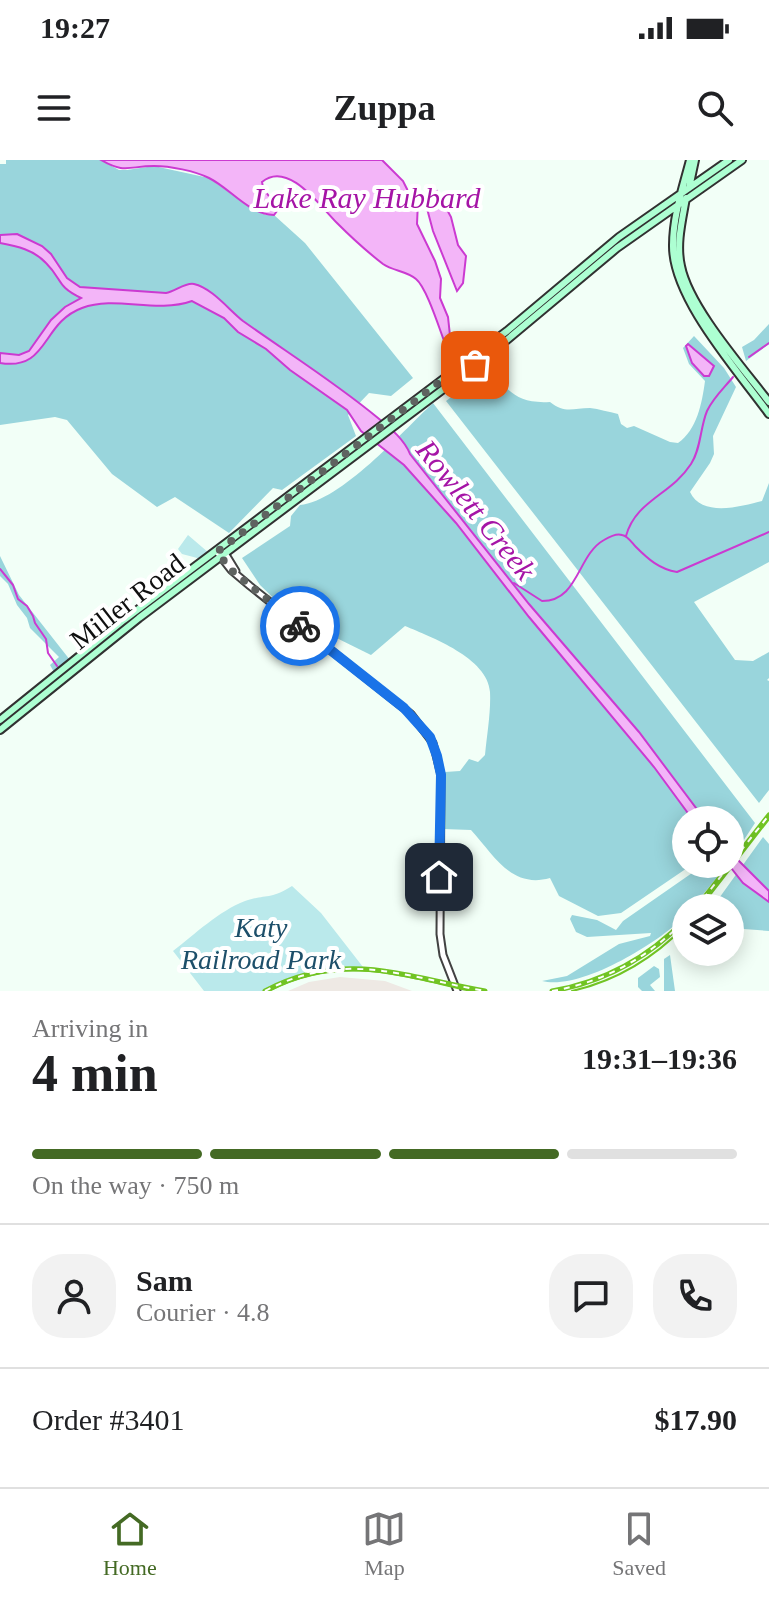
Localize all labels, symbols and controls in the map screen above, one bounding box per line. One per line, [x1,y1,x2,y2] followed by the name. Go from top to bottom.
[40,11,110,44] text: 19:27
[32,86,76,130] icon: menu
[693,86,737,130] icon: search
[333,88,436,128] text: Zuppa
[252,181,482,214] water label: Lake Ray Hubbard
[441,331,509,399] pin
[453,343,497,387] icon: bag
[410,433,543,587] water label: Rowlett Creek
[64,547,190,656] street label: Miller Road
[260,586,340,666] courier
[278,604,322,648] icon: bike
[672,806,744,966] map controls
[672,806,744,878] button: locate
[405,843,473,911] pin
[417,855,461,899] icon: home
[672,894,744,966] button: layers
[180,912,342,975] park label: Katy Railroad Park
[32,1014,148,1043] text: Arriving in
[582,1042,737,1075] text: 19:31–19:36
[32,1045,158,1102] text: 4 min
[32,1171,239,1200] text: On the way · 750 m
[32,1254,116,1338] button: person
[549,1254,633,1338] button: chat
[653,1254,737,1338] button: phone
[136,1264,193,1297] text: Sam
[136,1298,270,1327] text: Courier · 4.8
[32,1403,184,1436] text: Order #3401
[655,1403,737,1436] text: $17.90
[103,1507,157,1581] tab: Home
[362,1507,406,1581] tab: Map
[612,1507,666,1581] tab: Saved

